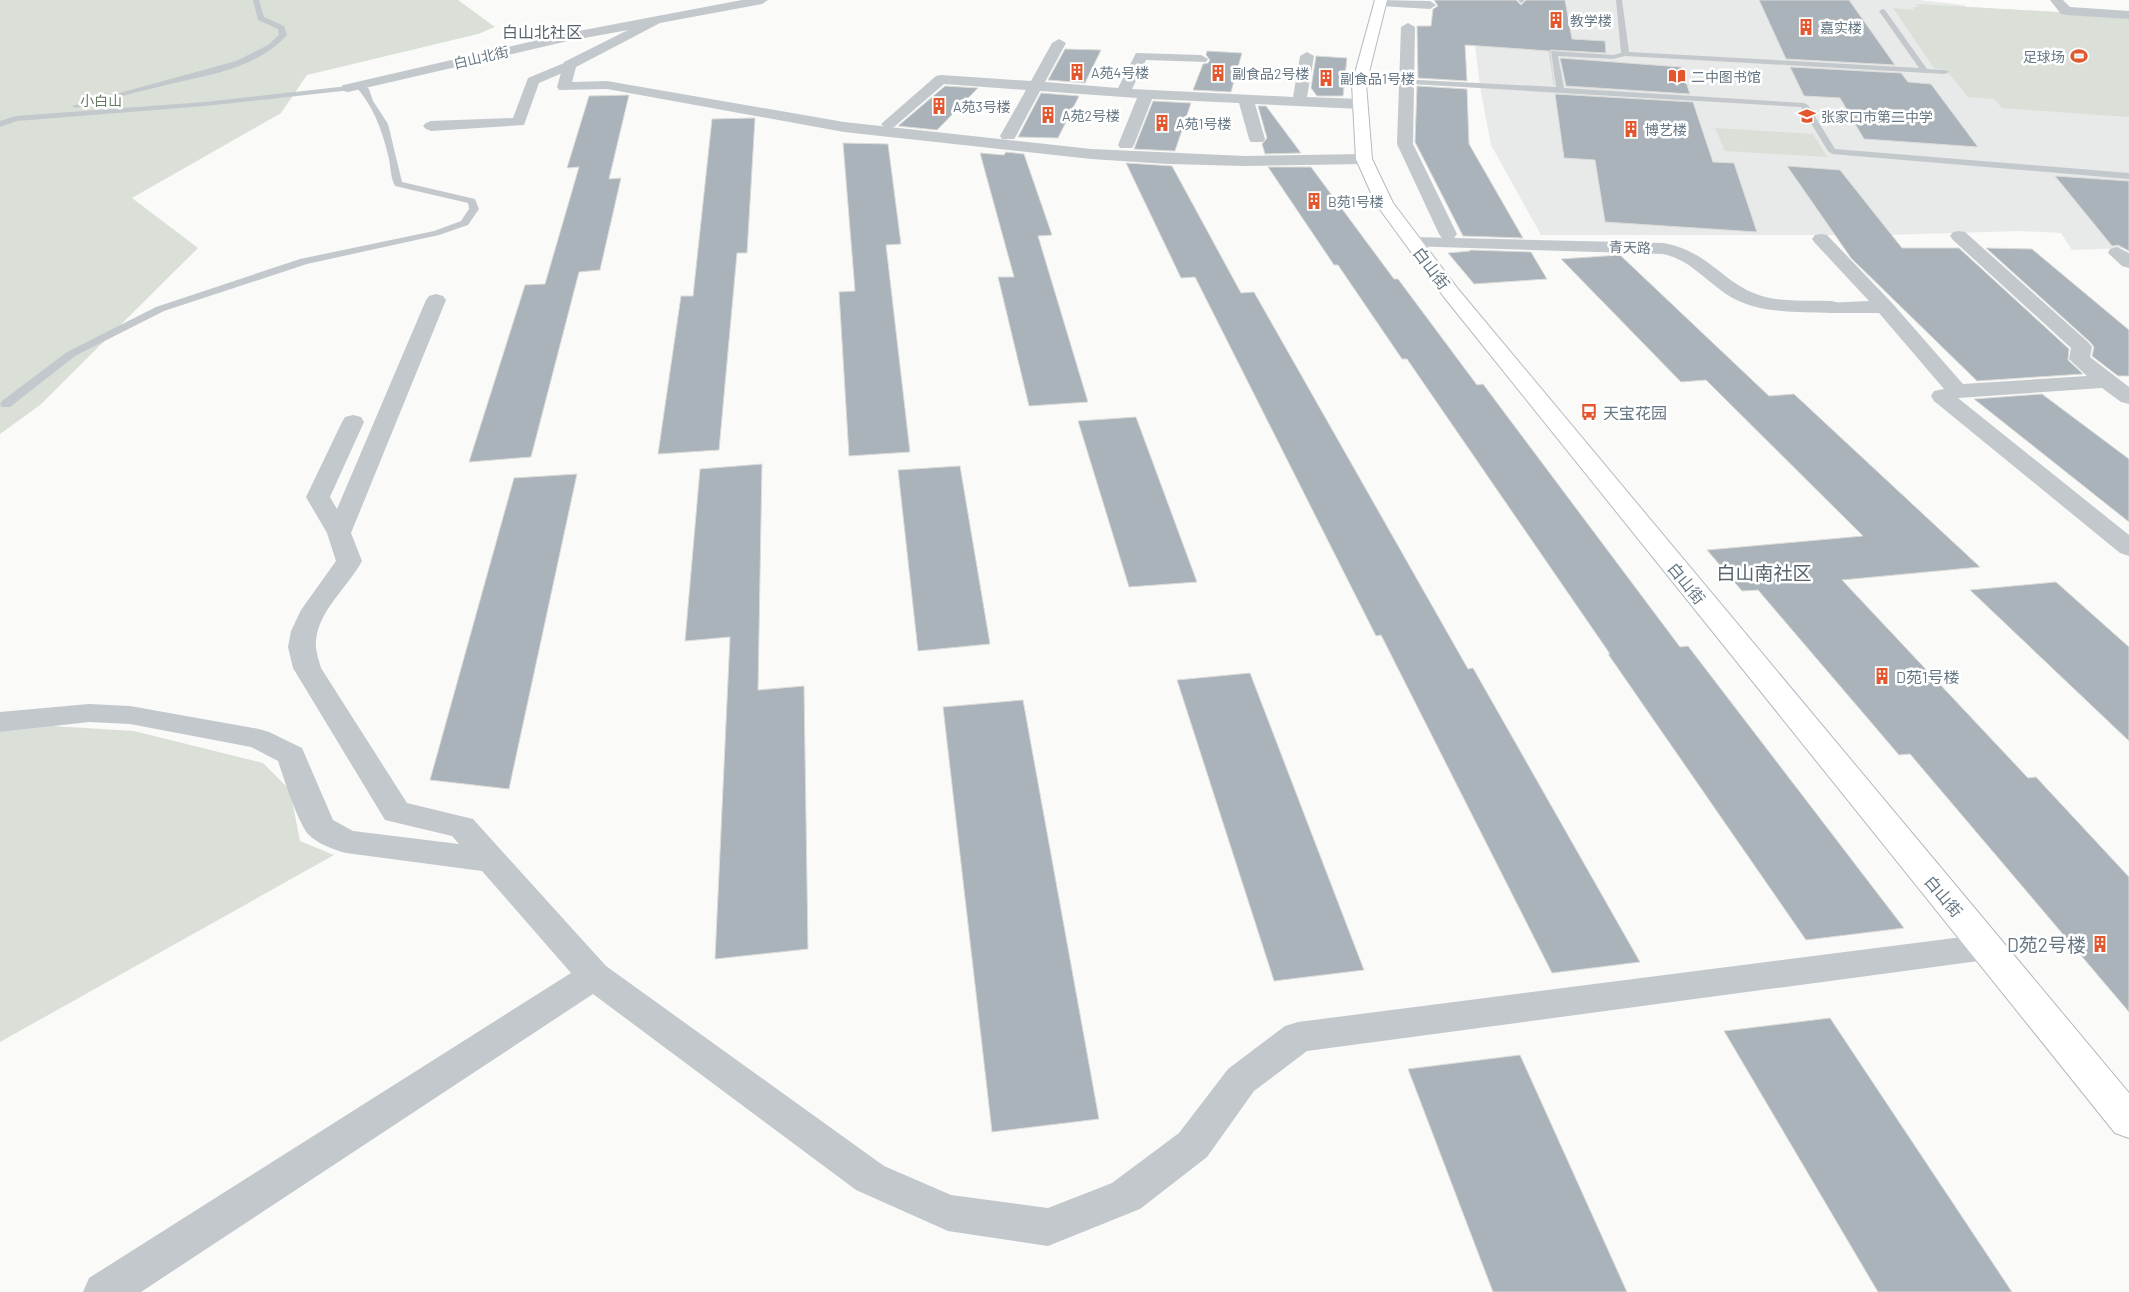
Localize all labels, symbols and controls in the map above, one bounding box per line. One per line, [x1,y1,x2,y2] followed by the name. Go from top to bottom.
[1546,10,1566,30] building icon: 教学楼
[1570,12,1612,29] place label: 教学楼
[1796,17,1816,37] building icon: 嘉实楼
[1820,19,1862,36] place label: 嘉实楼
[502,22,582,41] district label: 白山北社区
[452,42,510,72] street label: 白山北街
[2069,46,2089,66] sports icon: 足球场
[2023,48,2065,65] place label: 足球场
[1067,62,1087,82] building icon: A苑4号楼
[1208,63,1228,83] building icon: 副食品2号楼
[1091,64,1149,81] place label: A苑4号楼
[1232,65,1310,82] place label: 副食品2号楼
[1667,66,1687,86] library icon: 二中图书馆
[1316,68,1336,88] building icon: 副食品1号楼
[1691,68,1761,85] place label: 二中图书馆
[1340,70,1415,87] place label: 副食品1号楼
[80,92,122,109] park label: 小白山
[929,96,949,116] building icon: A苑3号楼
[953,98,1011,115] place label: A苑3号楼
[1038,105,1058,125] building icon: A苑2号楼
[1797,106,1817,126] school or university icon: 张家口市第二中学
[1062,107,1120,124] place label: A苑2号楼
[1821,108,1933,125] place label: 张家口市第二中学
[1152,113,1172,133] building icon: A苑1号楼
[1176,115,1231,132] place label: A苑1号楼
[1621,119,1641,139] building icon: 博艺楼
[1645,121,1687,138] place label: 博艺楼
[1304,191,1324,211] building icon: B苑1号楼
[1328,193,1384,210] place label: B苑1号楼
[1609,238,1651,256] street label: 青天路
[1410,243,1454,293] street label: 白山街
[1579,402,1599,422] bus stop icon: 天宝花园
[1603,403,1667,422] place label: 天宝花园
[1665,558,1709,608] street label: 白山街
[1716,561,1812,584] district label: 白山南社区
[1872,666,1892,686] building icon: D苑1号楼
[1896,667,1960,686] place label: D苑1号楼
[1921,872,1967,920] street label: 白山街
[2007,933,2086,956] place label: D苑2号楼
[2090,934,2110,954] building icon: D苑2号楼

